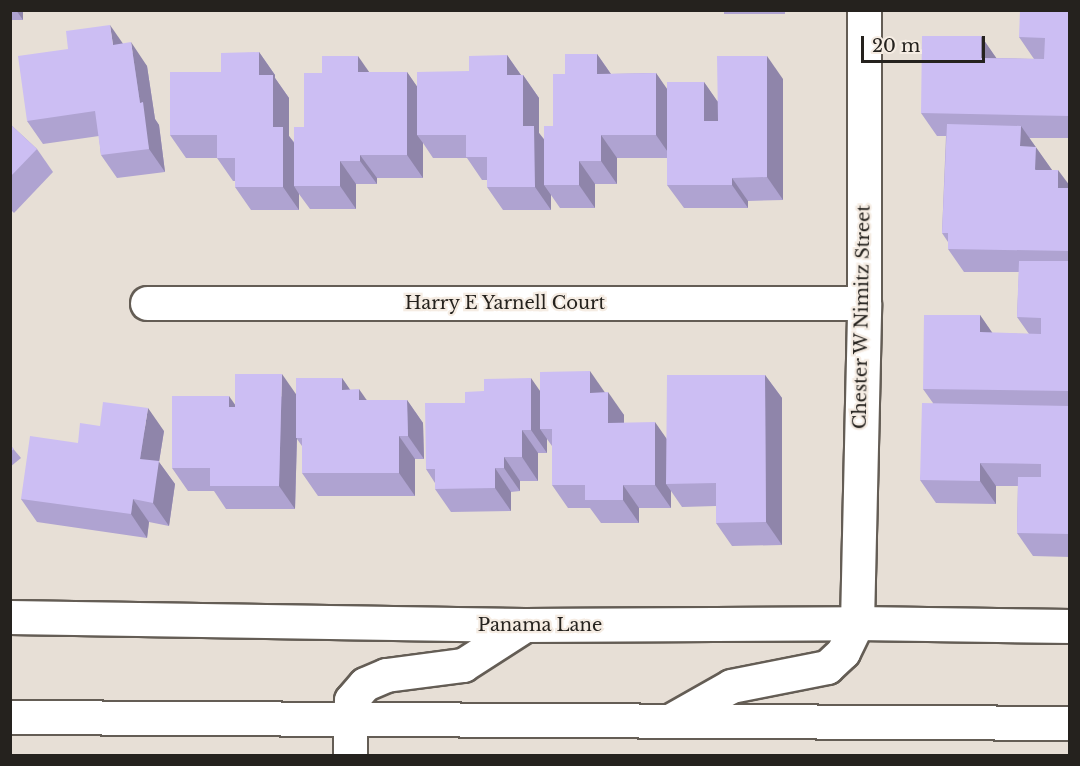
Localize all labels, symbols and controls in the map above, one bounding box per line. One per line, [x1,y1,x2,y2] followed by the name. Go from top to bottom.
[864,24,988,62] scale bar
[872,35,920,57] text: 20 m
[849,204,875,430] street label: Chester W Nimitz Street
[404,292,606,314] street label: Harry E Yarnell Court
[478,614,602,636] street label: Panama Lane

